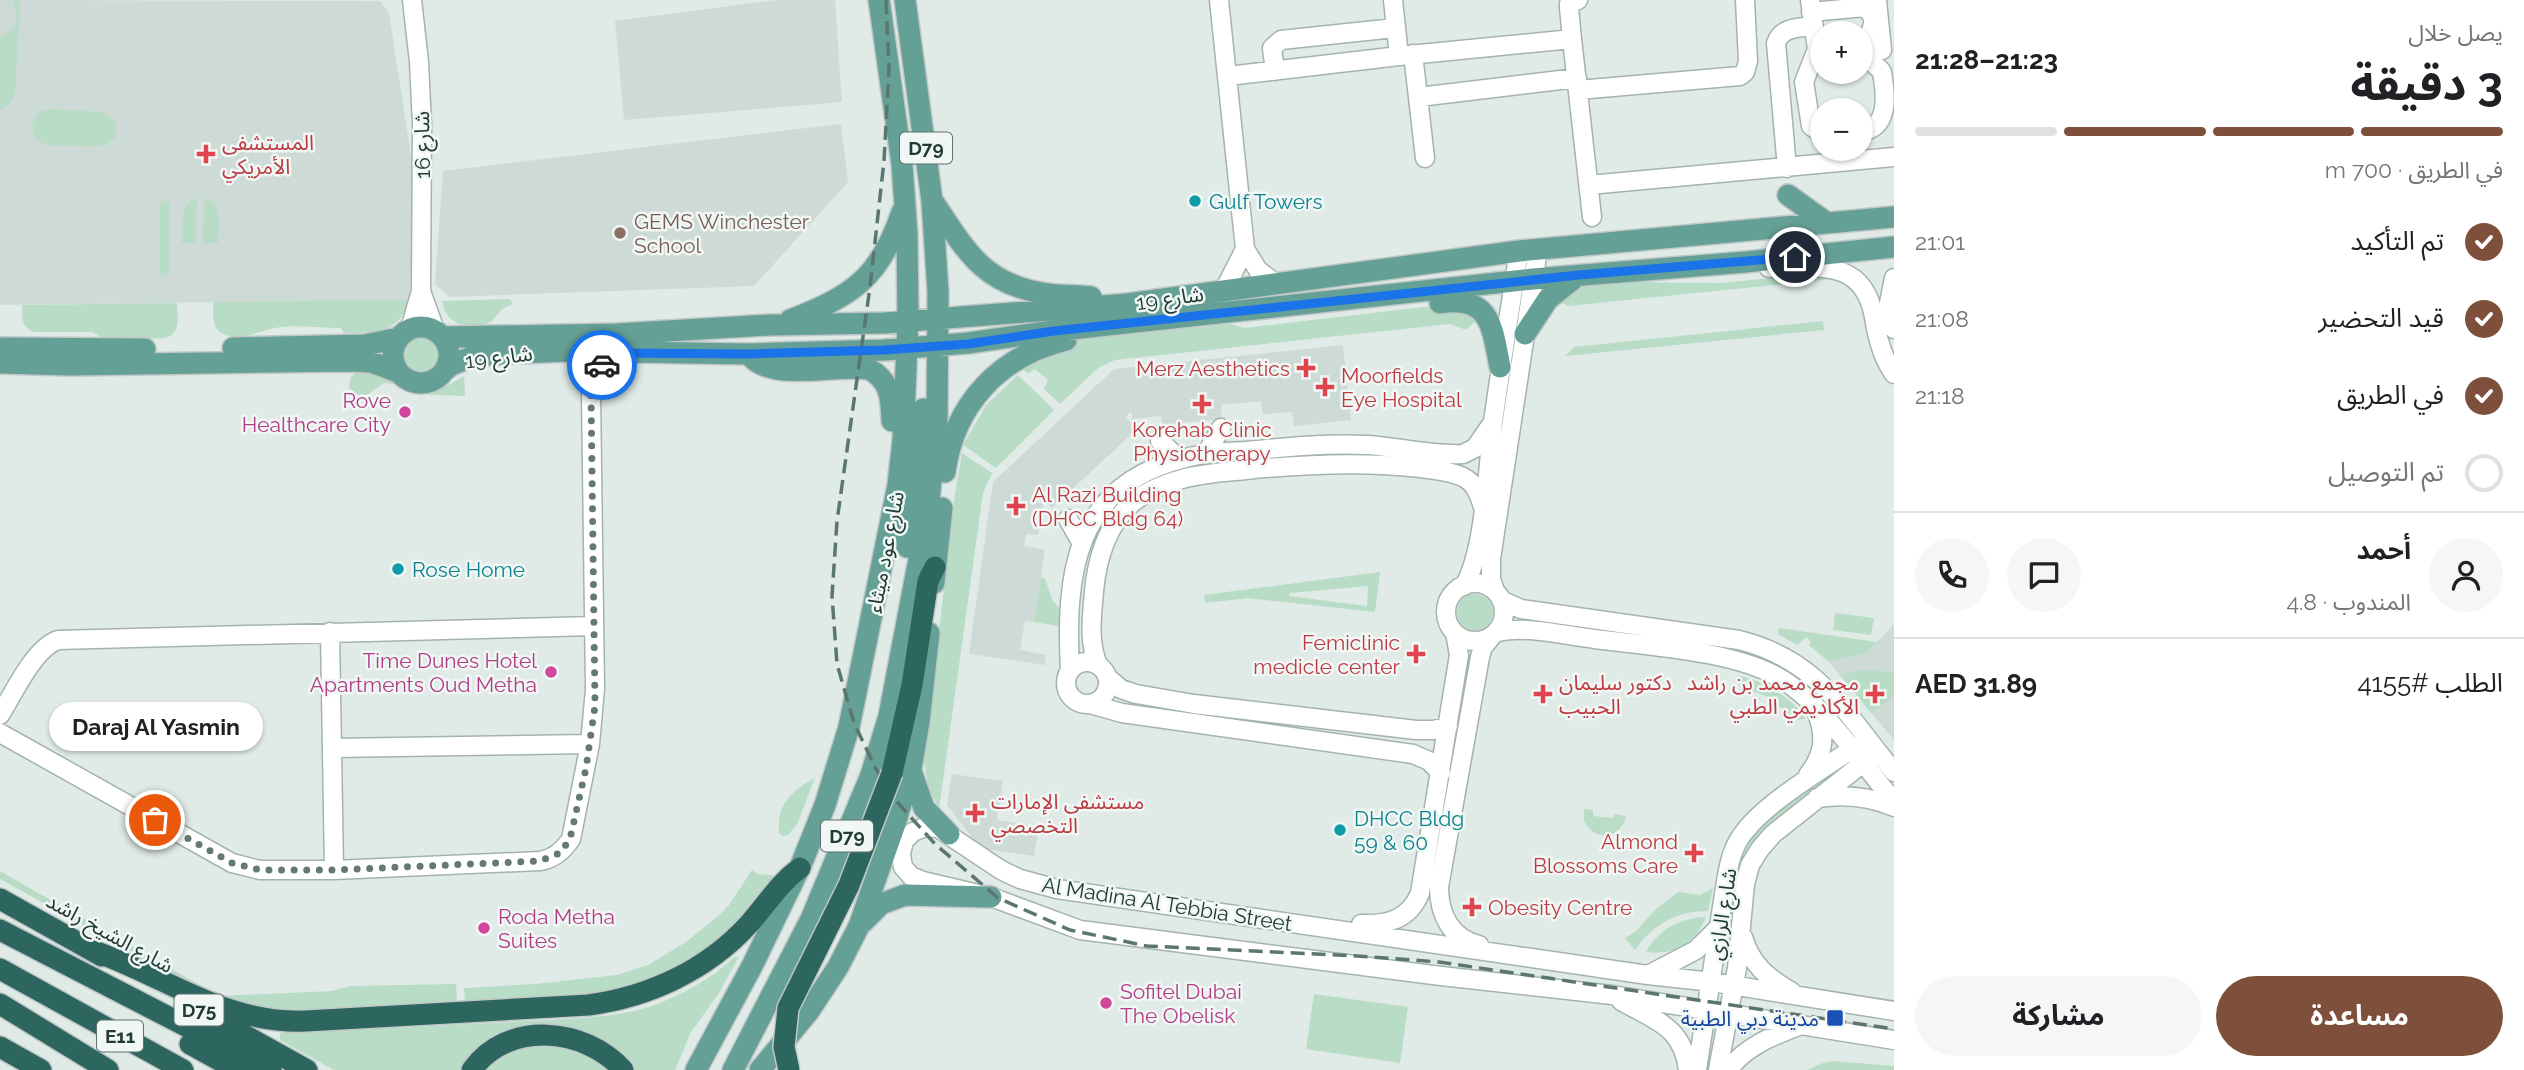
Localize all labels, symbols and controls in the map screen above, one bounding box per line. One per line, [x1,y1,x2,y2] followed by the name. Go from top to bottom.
[2408,19,2503,46] text: يصل خلال
[1810,21,1873,161] map controls
[1810,21,1873,84] button: +
[1915,45,2058,75] text: 21:23–21:28
[2351,57,2503,111] text: 3 دقيقة
[1810,98,1873,161] button: −
[409,111,438,179] street label: شارع 16
[222,130,314,182] place label: المستشفى الأمريكي
[900,132,952,164] road number: D79
[196,144,216,164] marker: المستشفى الأمريكي
[2325,156,2503,183] text: في الطريق · 700 m
[1209,189,1323,214] place label: Gulf Towers
[1187,193,1203,209] marker: Gulf Towers
[634,209,810,258] place label: GEMS Winchester School
[2465,223,2503,261] icon: check
[612,225,628,241] marker: GEMS Winchester School
[2351,226,2444,256] text: تم التأكيد
[1765,227,1825,287] pin
[1915,228,1965,255] text: 21:01
[1776,238,1814,276] icon: home
[1135,281,1206,318] street label: شارع 19
[2465,300,2503,338] icon: check
[2318,303,2444,333] text: قيد التحضير
[1915,305,1969,332] text: 21:08
[567,330,637,400] courier
[464,340,534,377] street label: شارع 19
[583,346,621,384] icon: car
[1136,356,1290,381] place label: Merz Aesthetics
[1296,358,1316,378] marker: Merz Aesthetics
[1341,363,1462,412] place label: Moorfields Eye Hospital
[1315,377,1335,397] marker: Moorfields Eye Hospital
[2465,377,2503,415] icon: check
[2337,380,2444,410] text: في الطريق
[1915,382,1965,409] text: 21:18
[242,388,391,437] place label: Rove Healthcare City
[1192,394,1212,414] marker: Korehab Clinic Physiotherapy
[397,404,413,420] marker: Rove Healthcare City
[1132,417,1272,466] place label: Korehab Clinic Physiotherapy
[2328,457,2444,487] text: تم التوصيل
[1032,482,1183,531] place label: Al Razi Building (DHCC Bldg 64)
[861,489,912,616] street label: شارع عود ميثاء
[1006,496,1026,516] marker: Al Razi Building (DHCC Bldg 64)
[2357,535,2411,565] text: أحمد
[1915,538,1989,612] button: phone
[2007,538,2081,612] button: chat
[2429,538,2503,612] button: person
[412,557,525,582] place label: Rose Home
[390,561,406,577] marker: Rose Home
[2286,588,2411,615] text: المندوب · 4.8
[1253,630,1401,679] place label: Femiclinic medicle center
[1406,644,1426,664] marker: Femiclinic medicle center
[310,648,537,697] place label: Time Dunes Hotel Apartments Oud Metha
[543,664,559,680] marker: Time Dunes Hotel Apartments Oud Metha
[2357,668,2503,698] text: الطلب #4155
[1915,669,2037,699] text: AED 31.89
[1559,670,1672,719] place label: دكتور سليمان الحبيب
[1687,670,1859,722] place label: مجمع محمد بن راشد الأكاديمي الطبي
[1533,684,1553,704] marker: دكتور سليمان الحبيب
[1865,684,1885,704] marker: مجمع محمد بن راشد الأكاديمي الطبي
[48,701,262,750] callout: Daraj Al Yasmin
[72,713,240,740] text: Daraj Al Yasmin
[991,789,1144,841] place label: مستشفى الإمارات التخصصي
[125,790,185,850] pin
[136,801,174,839] icon: bag
[965,803,985,823] marker: مستشفى الإمارات التخصصي
[1354,806,1464,855] place label: DHCC Bldg 59 & 60
[821,820,873,852] road number: D79
[1332,822,1348,838] marker: DHCC Bldg 59 & 60
[1533,829,1678,878] place label: Almond Blossoms Care
[1684,843,1704,863] marker: Almond Blossoms Care
[1702,866,1745,963] street label: شارع الرازي
[1040,872,1294,936] street label: Al Madina Al Tebbia Street
[41,888,178,981] street label: شارع الشيخ راشد
[1488,895,1632,920] place label: Obesity Centre
[1462,897,1482,917] marker: Obesity Centre
[498,904,615,953] place label: Roda Metha Suites
[476,920,492,936] marker: Roda Metha Suites
[1915,976,2202,1056] button: مشاركة
[2216,976,2503,1056] button: مساعدة
[1120,979,1242,1028] place label: Sofitel Dubai The Obelisk
[174,994,224,1026] road number: D75
[1098,995,1114,1011] marker: Sofitel Dubai The Obelisk
[1681,1006,1819,1034] place label: مدينة دبي الطبية
[1825,1008,1845,1028] marker: مدينة دبي الطبية
[97,1020,143,1052] road number: E11

